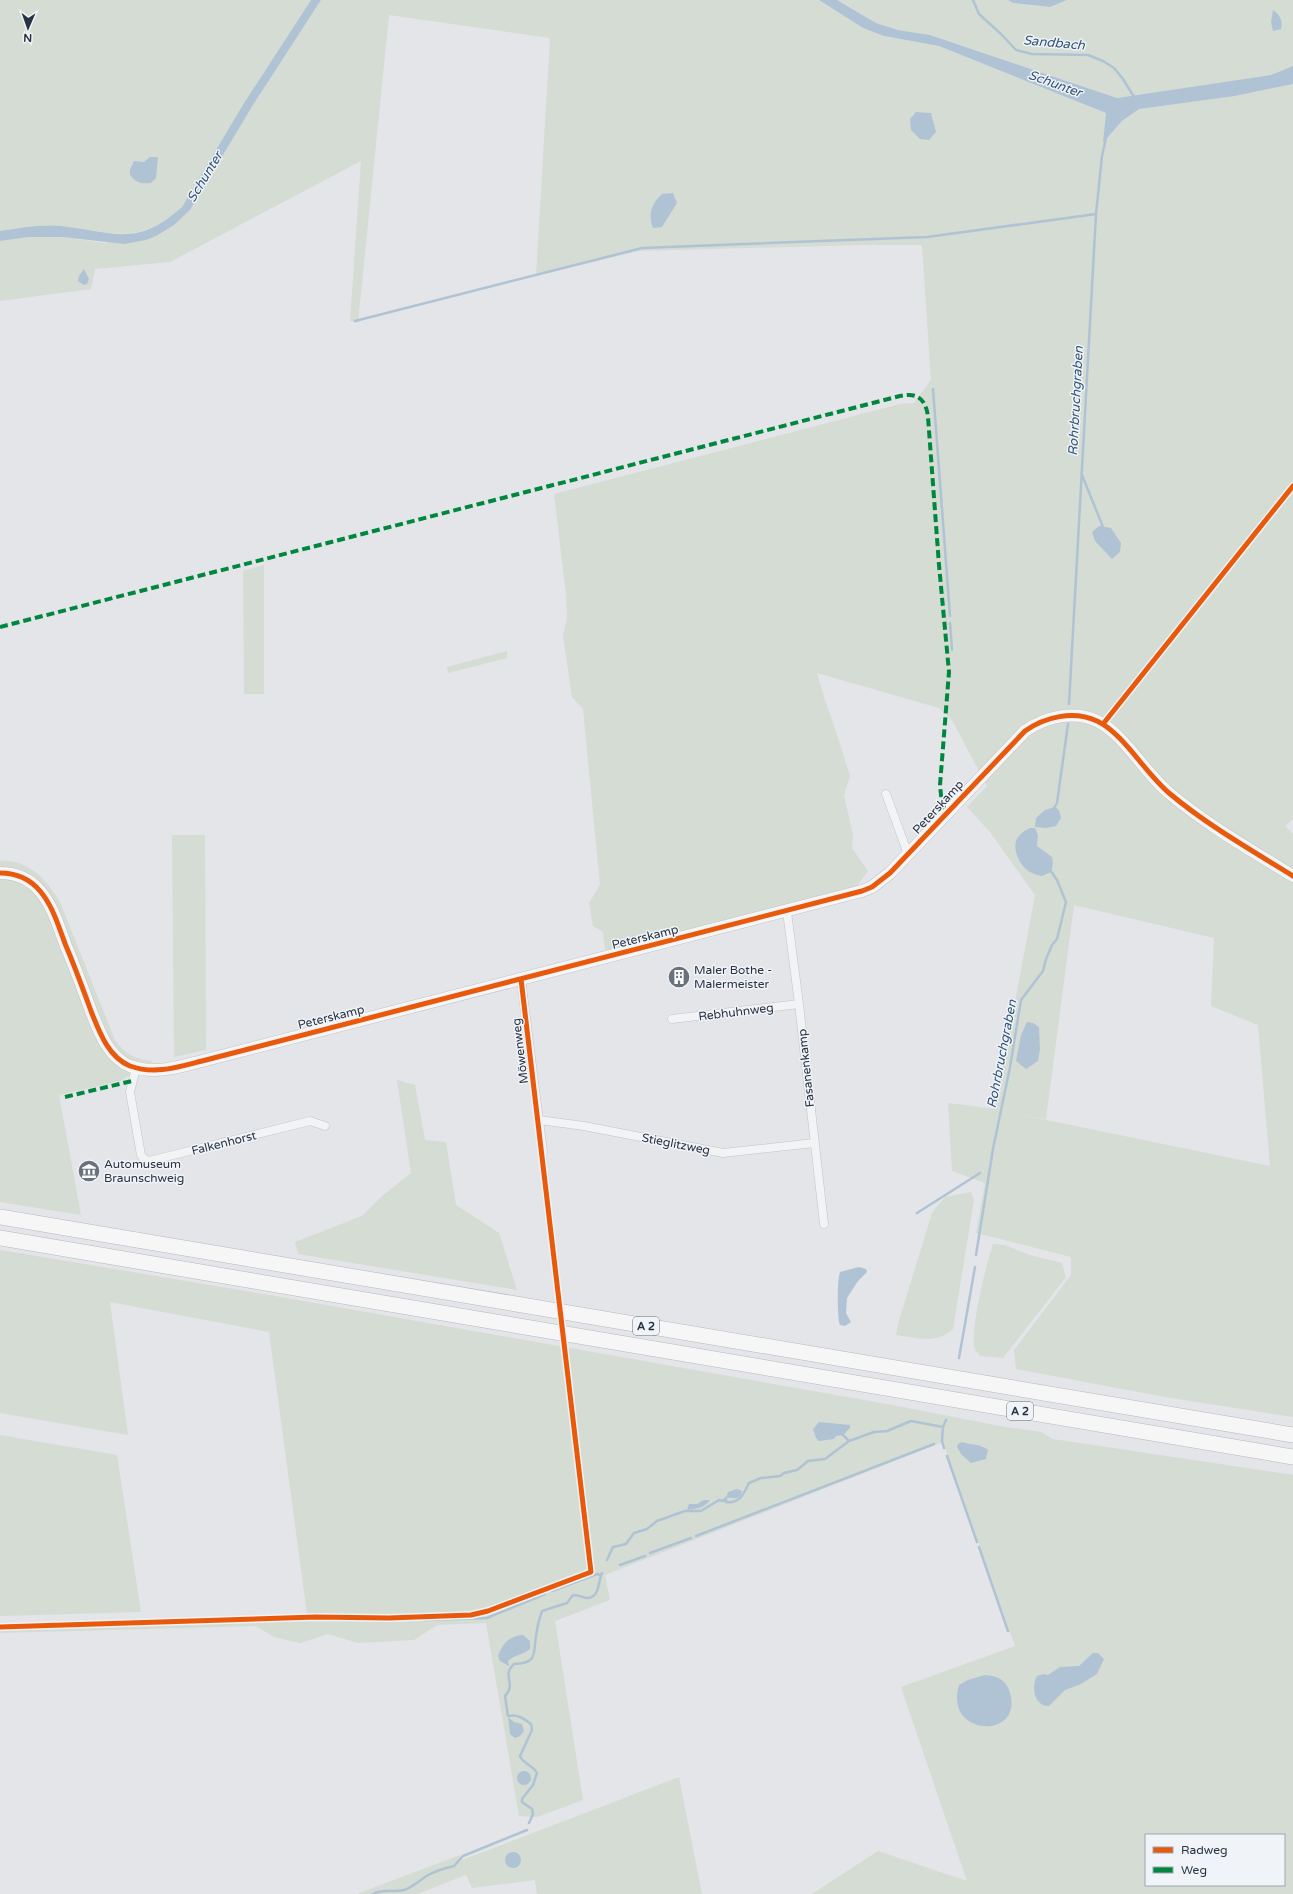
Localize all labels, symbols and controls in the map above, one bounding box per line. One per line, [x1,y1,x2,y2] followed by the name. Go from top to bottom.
[8,8,48,48] north arrow
[23,31,32,44] text: N
[1023,32,1087,54] water label: Sandbach
[1026,67,1086,102] water label: Schunter
[184,147,227,205] water label: Schunter
[1065,345,1087,456] water label: Rohrbruchgraben
[910,777,966,837] street label: Peterskamp
[610,922,680,952] street label: Peterskamp
[694,963,772,991] place label: Maler Bothe - Malermeister
[666,964,692,990] building icon: Maler Bothe - Malermeister
[984,997,1021,1110] water label: Rohrbruchgraben
[698,1000,774,1024] street label: Rebhuhnweg
[296,1002,366,1032] street label: Peterskamp
[509,1017,531,1085] street label: Möwenweg
[795,1028,817,1108] street label: Fasanenkamp
[190,1128,258,1158] street label: Falkenhorst
[641,1131,711,1157] street label: Stieglitzweg
[104,1157,184,1185] place label: Automuseum Braunschweig
[76,1158,102,1184] museum icon: Automuseum Braunschweig
[633,1317,659,1335] road number: A 2
[1007,1402,1033,1420] road number: A 2
[1145,1834,1285,1886] legend
[1181,1843,1228,1857] text: Radweg
[1181,1863,1207,1877] text: Weg

